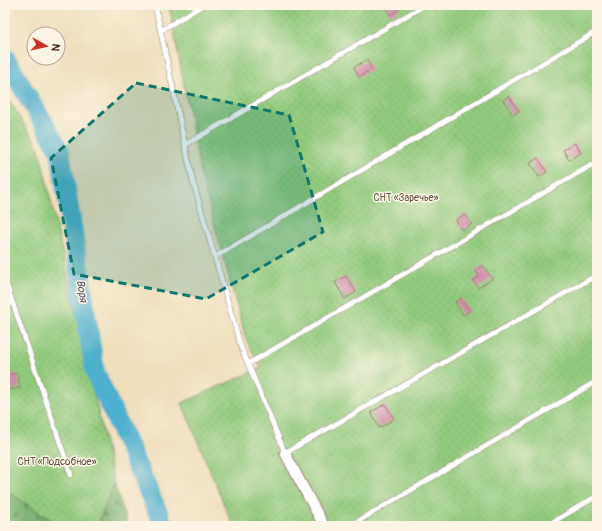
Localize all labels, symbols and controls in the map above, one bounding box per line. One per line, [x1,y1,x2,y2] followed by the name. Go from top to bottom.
[26,26,66,66] north arrow
[48,43,62,52] text: N
[373,192,439,204] park label: СНТ «Заречье»
[74,279,90,305] water label: Воря
[17,456,97,468] park label: СНТ «Подсобное»

